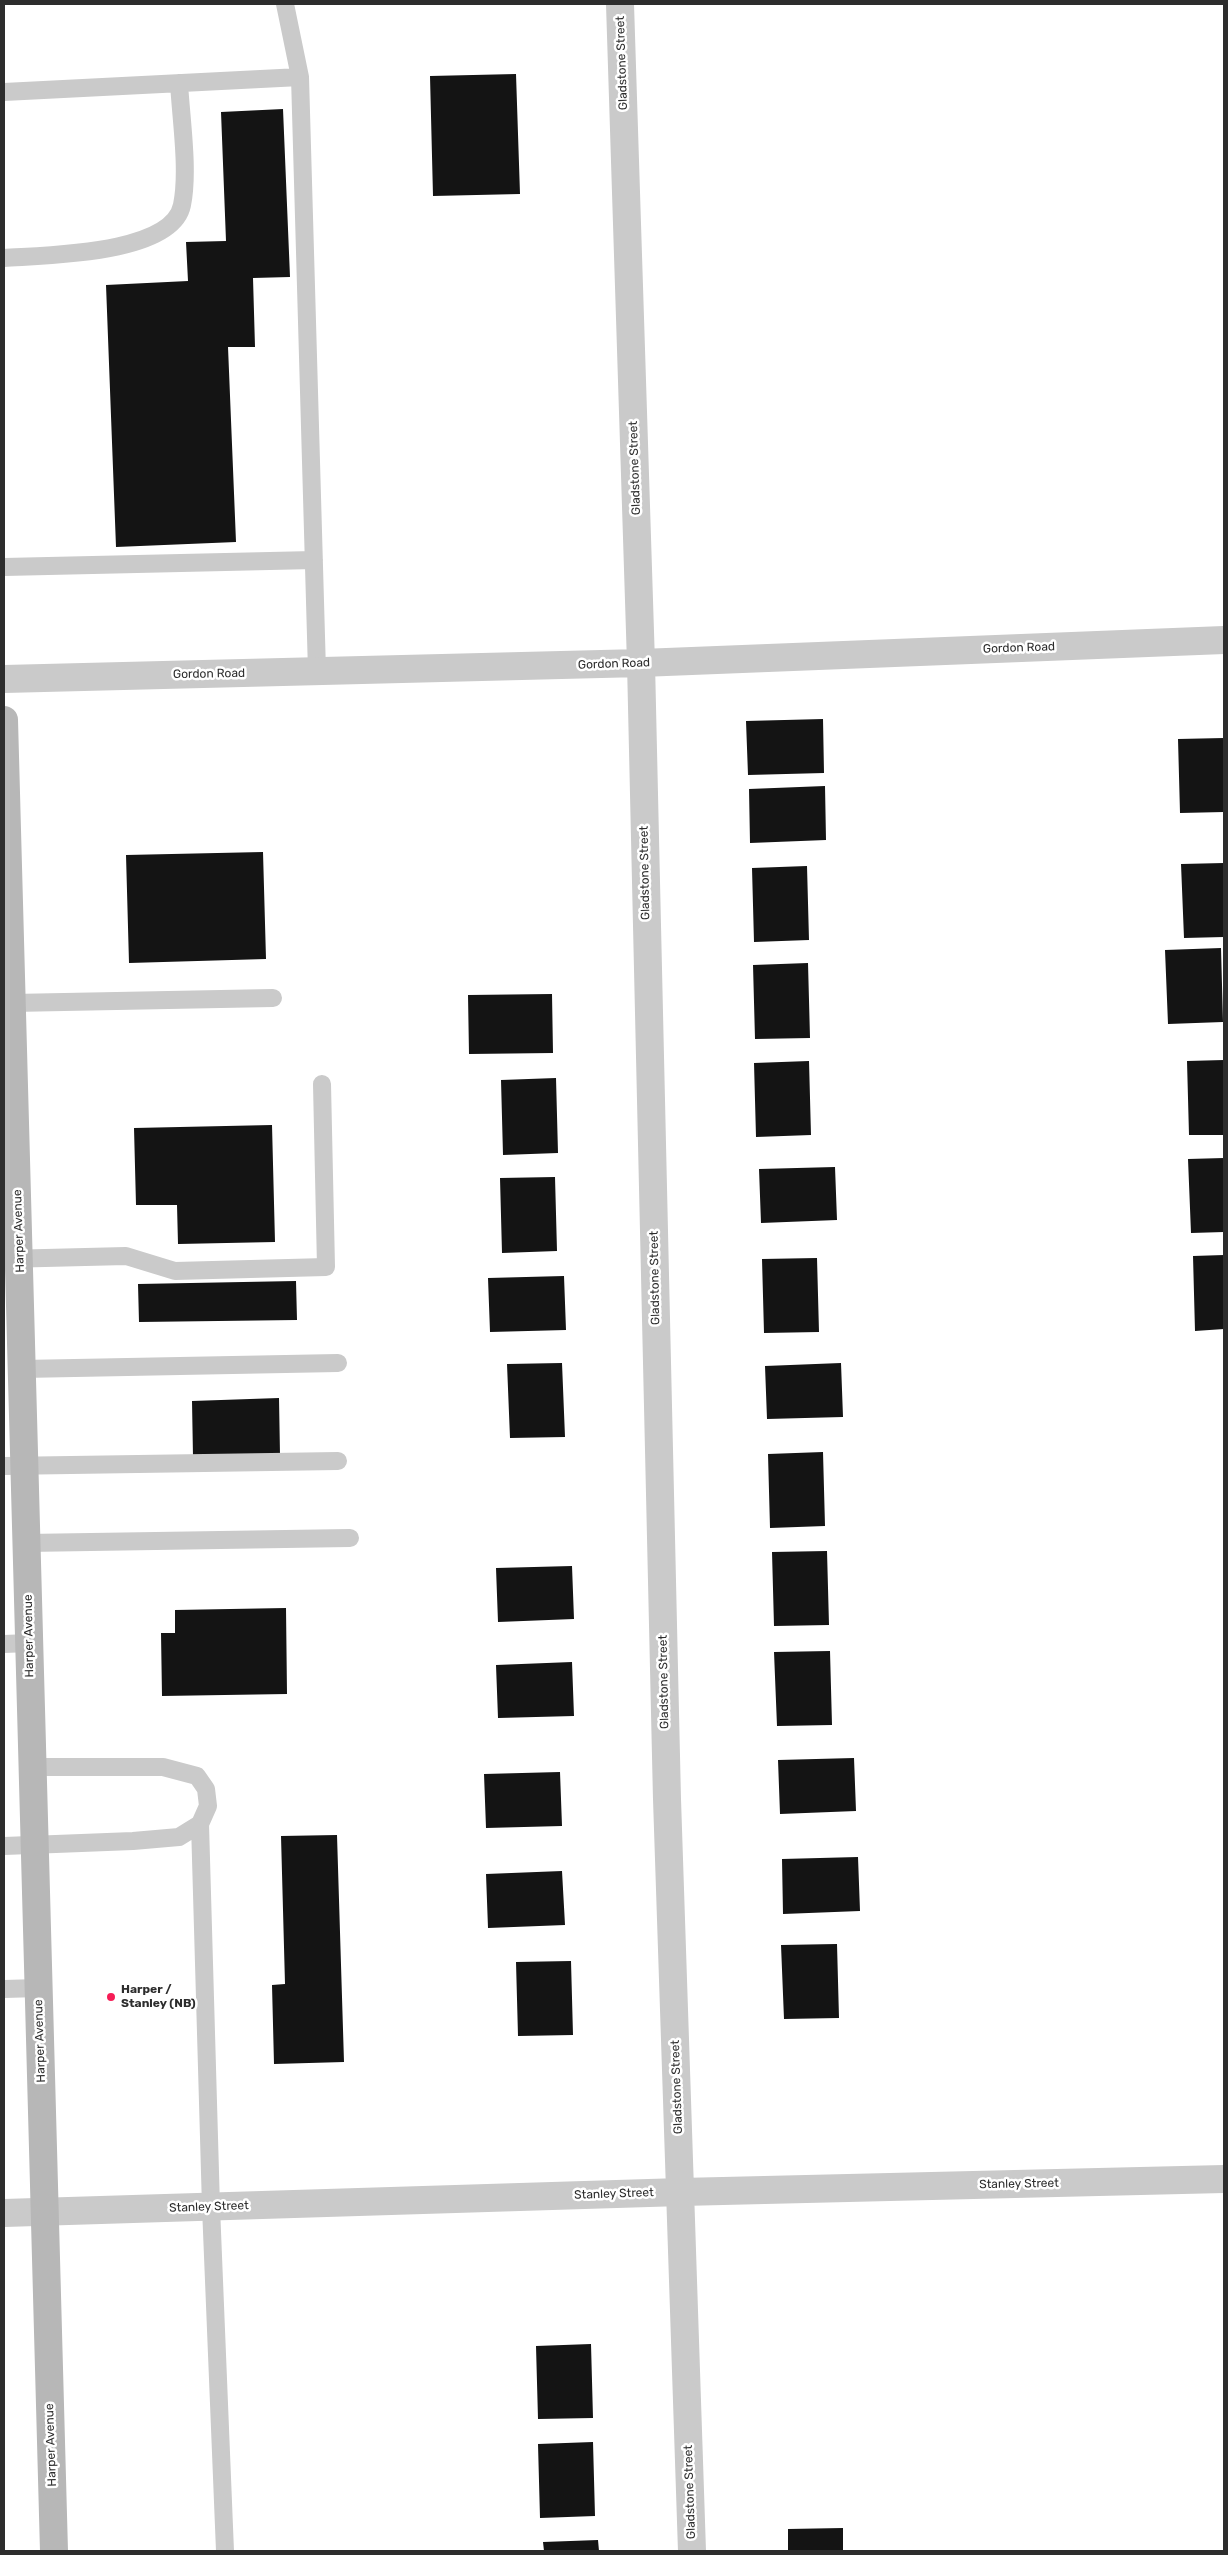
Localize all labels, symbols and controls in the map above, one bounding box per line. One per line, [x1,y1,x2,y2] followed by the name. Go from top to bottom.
[613,16,631,110] street label: Gladstone Street
[626,421,644,515] street label: Gladstone Street
[983,640,1055,656] street label: Gordon Road
[578,656,650,672] street label: Gordon Road
[173,666,245,682] street label: Gordon Road
[637,826,653,920] street label: Gladstone Street
[10,1189,28,1273] street label: Harper Avenue
[647,1231,663,1325] street label: Gladstone Street
[21,1594,37,1678] street label: Harper Avenue
[656,1635,672,1729] street label: Gladstone Street
[121,1983,196,2011] place label: Harper / Stanley (NB)
[105,1991,117,2003] marker: Harper / Stanley (NB)
[31,1999,49,2083] street label: Harper Avenue
[668,2040,686,2134] street label: Gladstone Street
[979,2176,1059,2192] street label: Stanley Street
[574,2185,654,2203] street label: Stanley Street
[169,2198,249,2216] street label: Stanley Street
[42,2403,60,2487] street label: Harper Avenue
[681,2445,699,2539] street label: Gladstone Street

